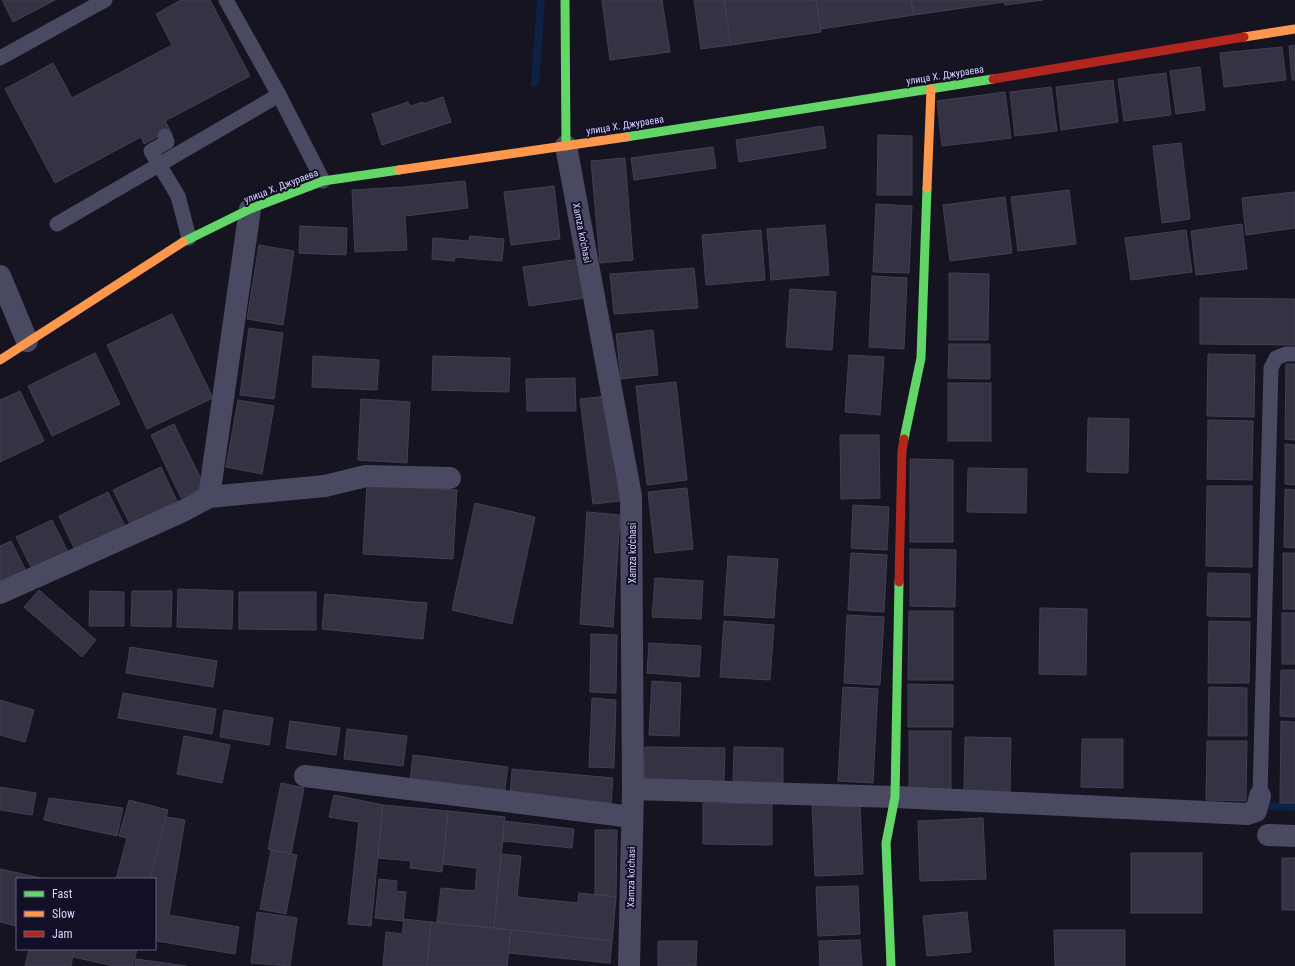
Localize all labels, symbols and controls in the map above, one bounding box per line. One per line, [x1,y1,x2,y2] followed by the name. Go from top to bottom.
[905,63,985,87] street label: улица Х. Джураева
[585,113,665,137] street label: улица Х. Джураева
[242,167,320,205] street label: улица Х. Джураева
[571,202,593,264] street label: Xamza ko'chasi
[627,523,638,583] street label: Xamza ko'chasi
[625,847,637,907] street label: Xamza ko'chasi
[16,878,156,950] legend
[52,887,73,901] text: Fast
[52,907,75,921] text: Slow
[52,927,73,941] text: Jam

